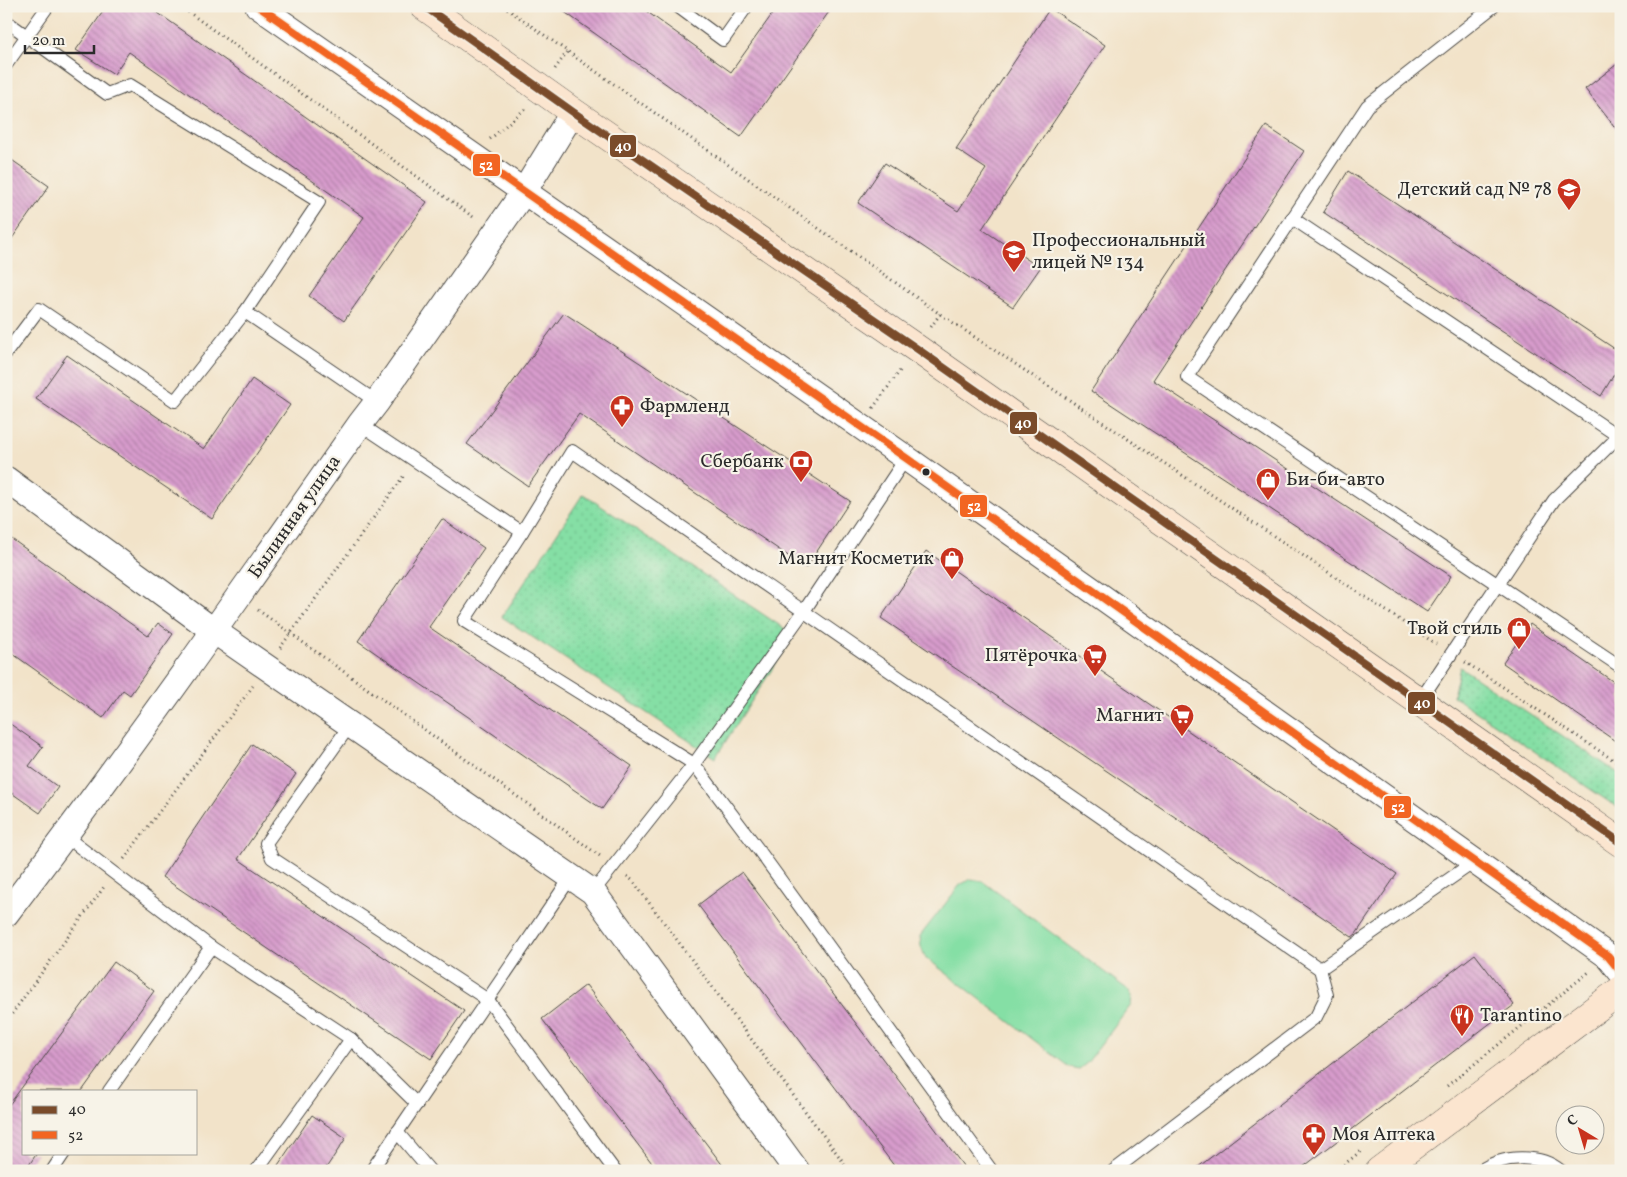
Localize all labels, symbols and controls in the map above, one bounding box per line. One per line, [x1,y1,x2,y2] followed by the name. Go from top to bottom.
[25,22,94,54] scale bar
[32,31,65,52] text: 20 m
[609,134,637,158] line badge: 40
[615,138,632,157] text: 40
[472,153,501,177] line badge: 52
[479,157,493,176] text: 52
[1397,177,1552,203] place label: Детский сад № 78
[1556,177,1582,211] school or university icon: Детский сад № 78
[1032,228,1205,276] place label: Профессиональный лицей № 134
[1001,239,1027,273] school or university icon: Профессиональный лицей № 134
[609,394,635,428] pharmacy icon: Фармленд
[640,394,730,420] place label: Фармленд
[1009,411,1038,435] line badge: 40
[1015,415,1032,434] text: 40
[700,449,784,475] place label: Сбербанк
[788,449,814,483] bank icon: Сбербанк
[243,450,347,584] street label: Былинная улица
[921,467,931,477] unlabelled marker
[1255,467,1281,501] shop icon: Би-би-авто
[1286,467,1385,493] place label: Би-би-авто
[959,494,988,518] line badge: 52
[967,498,981,517] text: 52
[778,546,934,572] place label: Магнит Косметик
[939,546,965,580] shop icon: Магнит Косметик
[1407,616,1502,642] place label: Твой стиль
[1506,616,1532,650] shop icon: Твой стиль
[985,643,1078,669] place label: Пятёрочка
[1082,643,1108,677] supermarket icon: Пятёрочка
[1407,691,1436,715] line badge: 40
[1414,695,1431,714] text: 40
[1096,703,1164,729] place label: Магнит
[1169,703,1195,737] supermarket icon: Магнит
[1383,795,1412,819] line badge: 52
[1391,799,1405,818] text: 52
[1449,1003,1475,1037] restaurant icon: Tarantino
[1480,1003,1562,1029] place label: Tarantino
[22,1090,198,1154] legend
[68,1100,86,1121] text: 40
[1554,1104,1604,1154] north arrow
[1564,1111,1582,1131] text: С
[1301,1122,1327,1156] pharmacy icon: Моя Аптека
[1332,1122,1435,1148] place label: Моя Аптека
[68,1126,83,1147] text: 52

